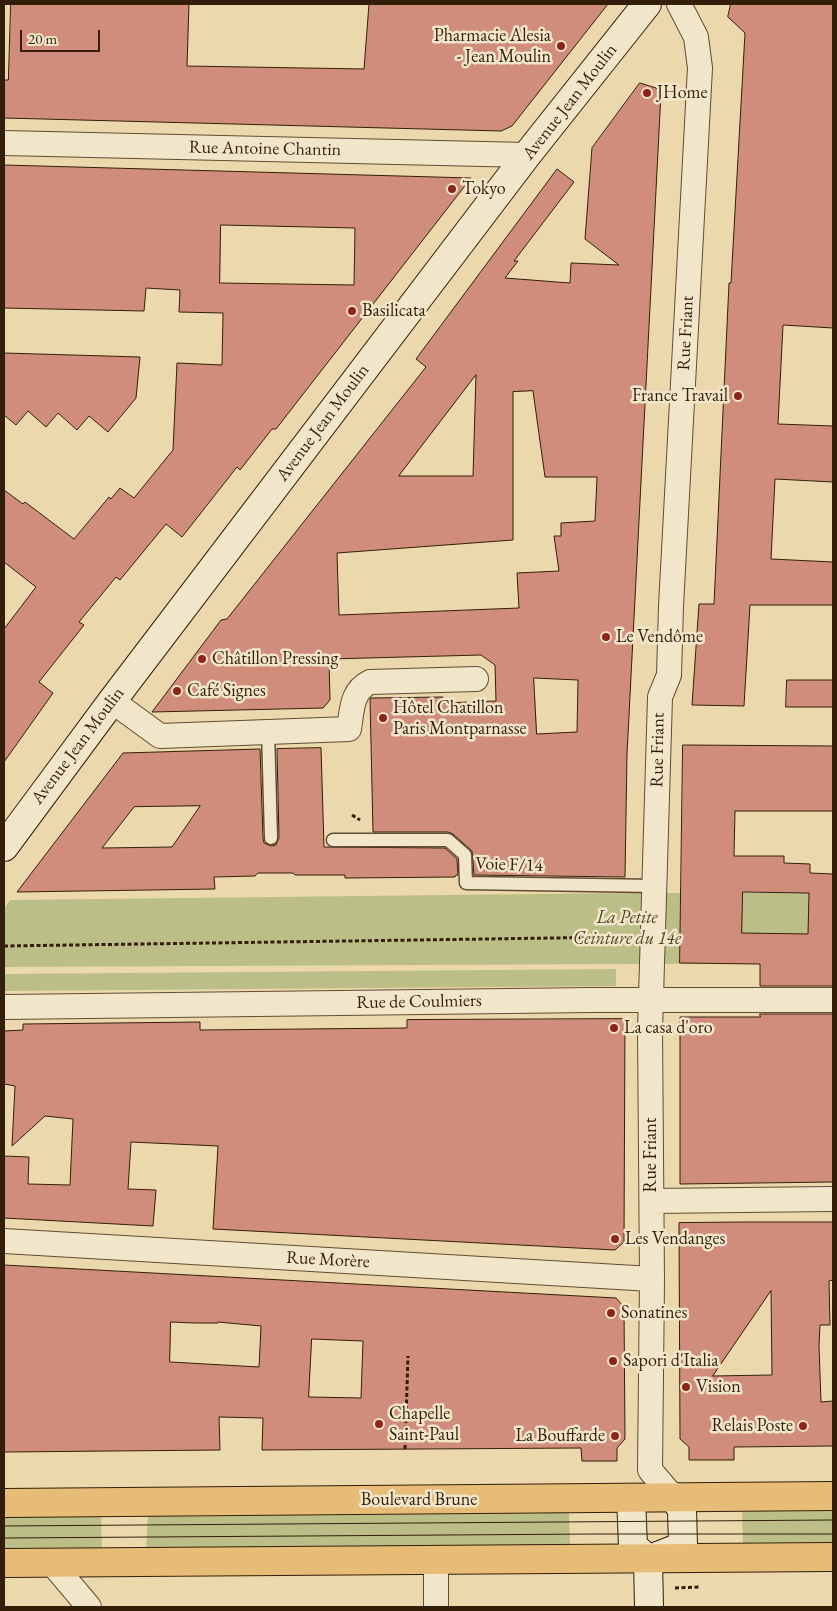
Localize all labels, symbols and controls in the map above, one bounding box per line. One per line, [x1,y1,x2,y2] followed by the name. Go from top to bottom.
[22,20,102,52] scale bar
[434,25,551,68] place label: Pharmacie Alesia - Jean Moulin
[28,29,57,48] text: 20 m
[518,40,622,164] street label: Avenue Jean Moulin
[555,40,567,52] marker: Pharmacie Alesia - Jean Moulin
[657,82,708,104] place label: JHome
[641,87,653,99] marker: JHome
[189,137,341,161] street label: Rue Antoine Chantin
[462,178,506,200] place label: Tokyo
[446,183,458,195] marker: Tokyo
[673,295,699,371] street label: Rue Friant
[362,300,426,322] place label: Basilicata
[346,305,358,317] marker: Basilicata
[272,360,374,486] street label: Avenue Jean Moulin
[632,385,728,407] place label: France Travail
[732,390,744,402] marker: France Travail
[616,626,703,648] place label: Le Vendôme
[600,631,612,643] marker: Le Vendôme
[212,648,338,670] place label: Châtillon Pressing
[196,653,208,665] marker: Châtillon Pressing
[187,680,266,702] place label: Café Signes
[27,683,129,809] street label: Avenue Jean Moulin
[171,685,183,697] marker: Café Signes
[393,697,526,740] place label: Hôtel Chatillon Paris Montparnasse
[377,712,389,724] marker: Hôtel Chatillon Paris Montparnasse
[647,712,669,788] street label: Rue Friant
[475,853,543,877] street label: Voie F/14
[573,907,681,950] park label: La Petite Ceinture du 14e
[356,990,482,1014] street label: Rue de Coulmiers
[624,1017,713,1039] place label: La casa d'oro
[608,1022,620,1034] marker: La casa d'oro
[640,1118,662,1192] street label: Rue Friant
[625,1228,725,1250] place label: Les Vendanges
[609,1233,621,1245] marker: Les Vendanges
[286,1247,370,1273] street label: Rue Morère
[621,1302,687,1324] place label: Sonatines
[605,1307,617,1319] marker: Sonatines
[623,1350,718,1372] place label: Sapori d'Italia
[607,1355,619,1367] marker: Sapori d'Italia
[696,1376,741,1398] place label: Vision
[680,1381,692,1393] marker: Vision
[389,1403,459,1446] place label: Chapelle Saint-Paul
[711,1415,793,1437] place label: Relais Poste
[373,1418,385,1430] marker: Chapelle Saint-Paul
[797,1420,809,1432] marker: Relais Poste
[516,1425,605,1447] place label: La Bouffarde
[609,1430,621,1442] marker: La Bouffarde
[361,1489,477,1511] street label: Boulevard Brune

